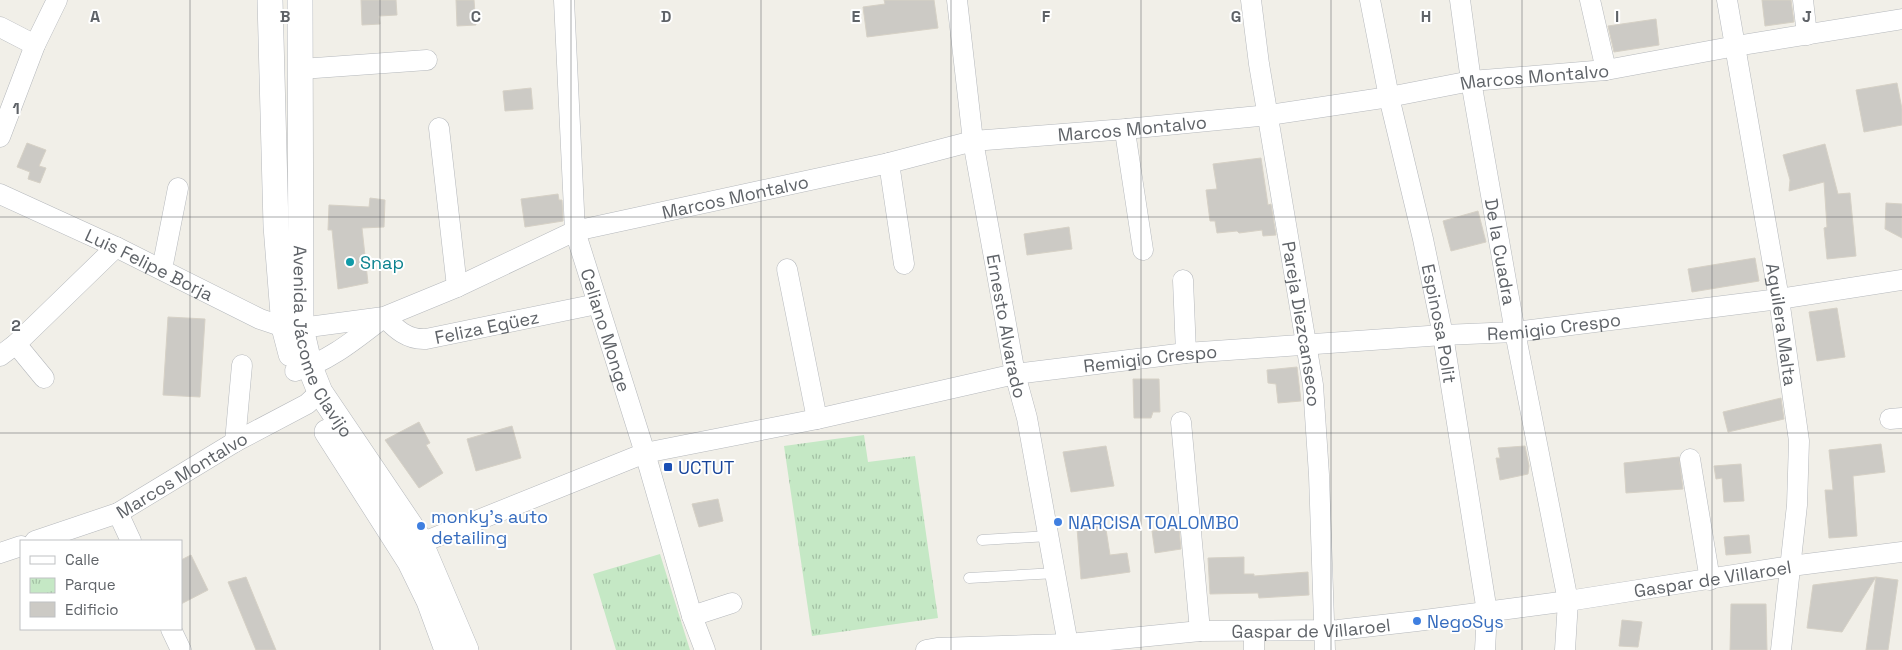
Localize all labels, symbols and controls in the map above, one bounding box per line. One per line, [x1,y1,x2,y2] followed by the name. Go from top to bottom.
[90,6,100,27] text: A
[280,6,290,27] text: B
[471,6,481,27] text: C
[661,6,671,27] text: D
[852,6,861,27] text: E
[1042,6,1051,27] text: F
[1231,6,1241,27] text: G
[1421,6,1431,27] text: H
[1615,6,1619,27] text: I
[1802,6,1812,27] text: J
[1458,58,1610,94] street label: Marcos Montalvo
[12,98,20,119] text: 1
[1057,110,1208,146] street label: Marcos Montalvo
[660,169,811,223] street label: Marcos Montalvo
[1480,197,1522,307] street label: De la Cuadra
[82,223,217,305] street label: Luis Felipe Borja
[1277,239,1326,407] street label: Pareja Diezcanseco
[289,245,359,441] street label: Avenida Jácome Clavijo
[360,251,404,274] place label: Snap
[982,252,1033,401] street label: Ernesto Alvarado
[344,256,356,268] marker: Snap
[1761,261,1803,387] street label: Aguilera Malta
[1417,262,1462,385] street label: Espinosa Polit
[576,265,636,395] street label: Celiano Monge
[432,305,541,348] street label: Feliza Egüez
[1486,307,1622,345] street label: Remigio Crespo
[11,315,21,336] text: 2
[1082,339,1218,377] street label: Remigio Crespo
[112,426,251,523] street label: Marcos Montalvo
[678,456,735,479] place label: UCTUT
[662,461,674,473] marker: UCTUT
[431,505,548,549] place label: monky’s auto detailing
[1068,511,1239,534] place label: NARCISA TOALOMBO
[1052,516,1064,528] marker: NARCISA TOALOMBO
[415,520,427,532] marker: monky’s auto detailing
[20,540,182,630] legend
[65,550,100,569] text: Calle
[1632,555,1793,602] street label: Gaspar de Villaroel
[65,575,116,594] text: Parque
[65,600,119,619] text: Edificio
[1427,610,1504,633] place label: NegoSys
[1231,613,1392,642] street label: Gaspar de Villaroel
[1411,615,1423,627] marker: NegoSys

